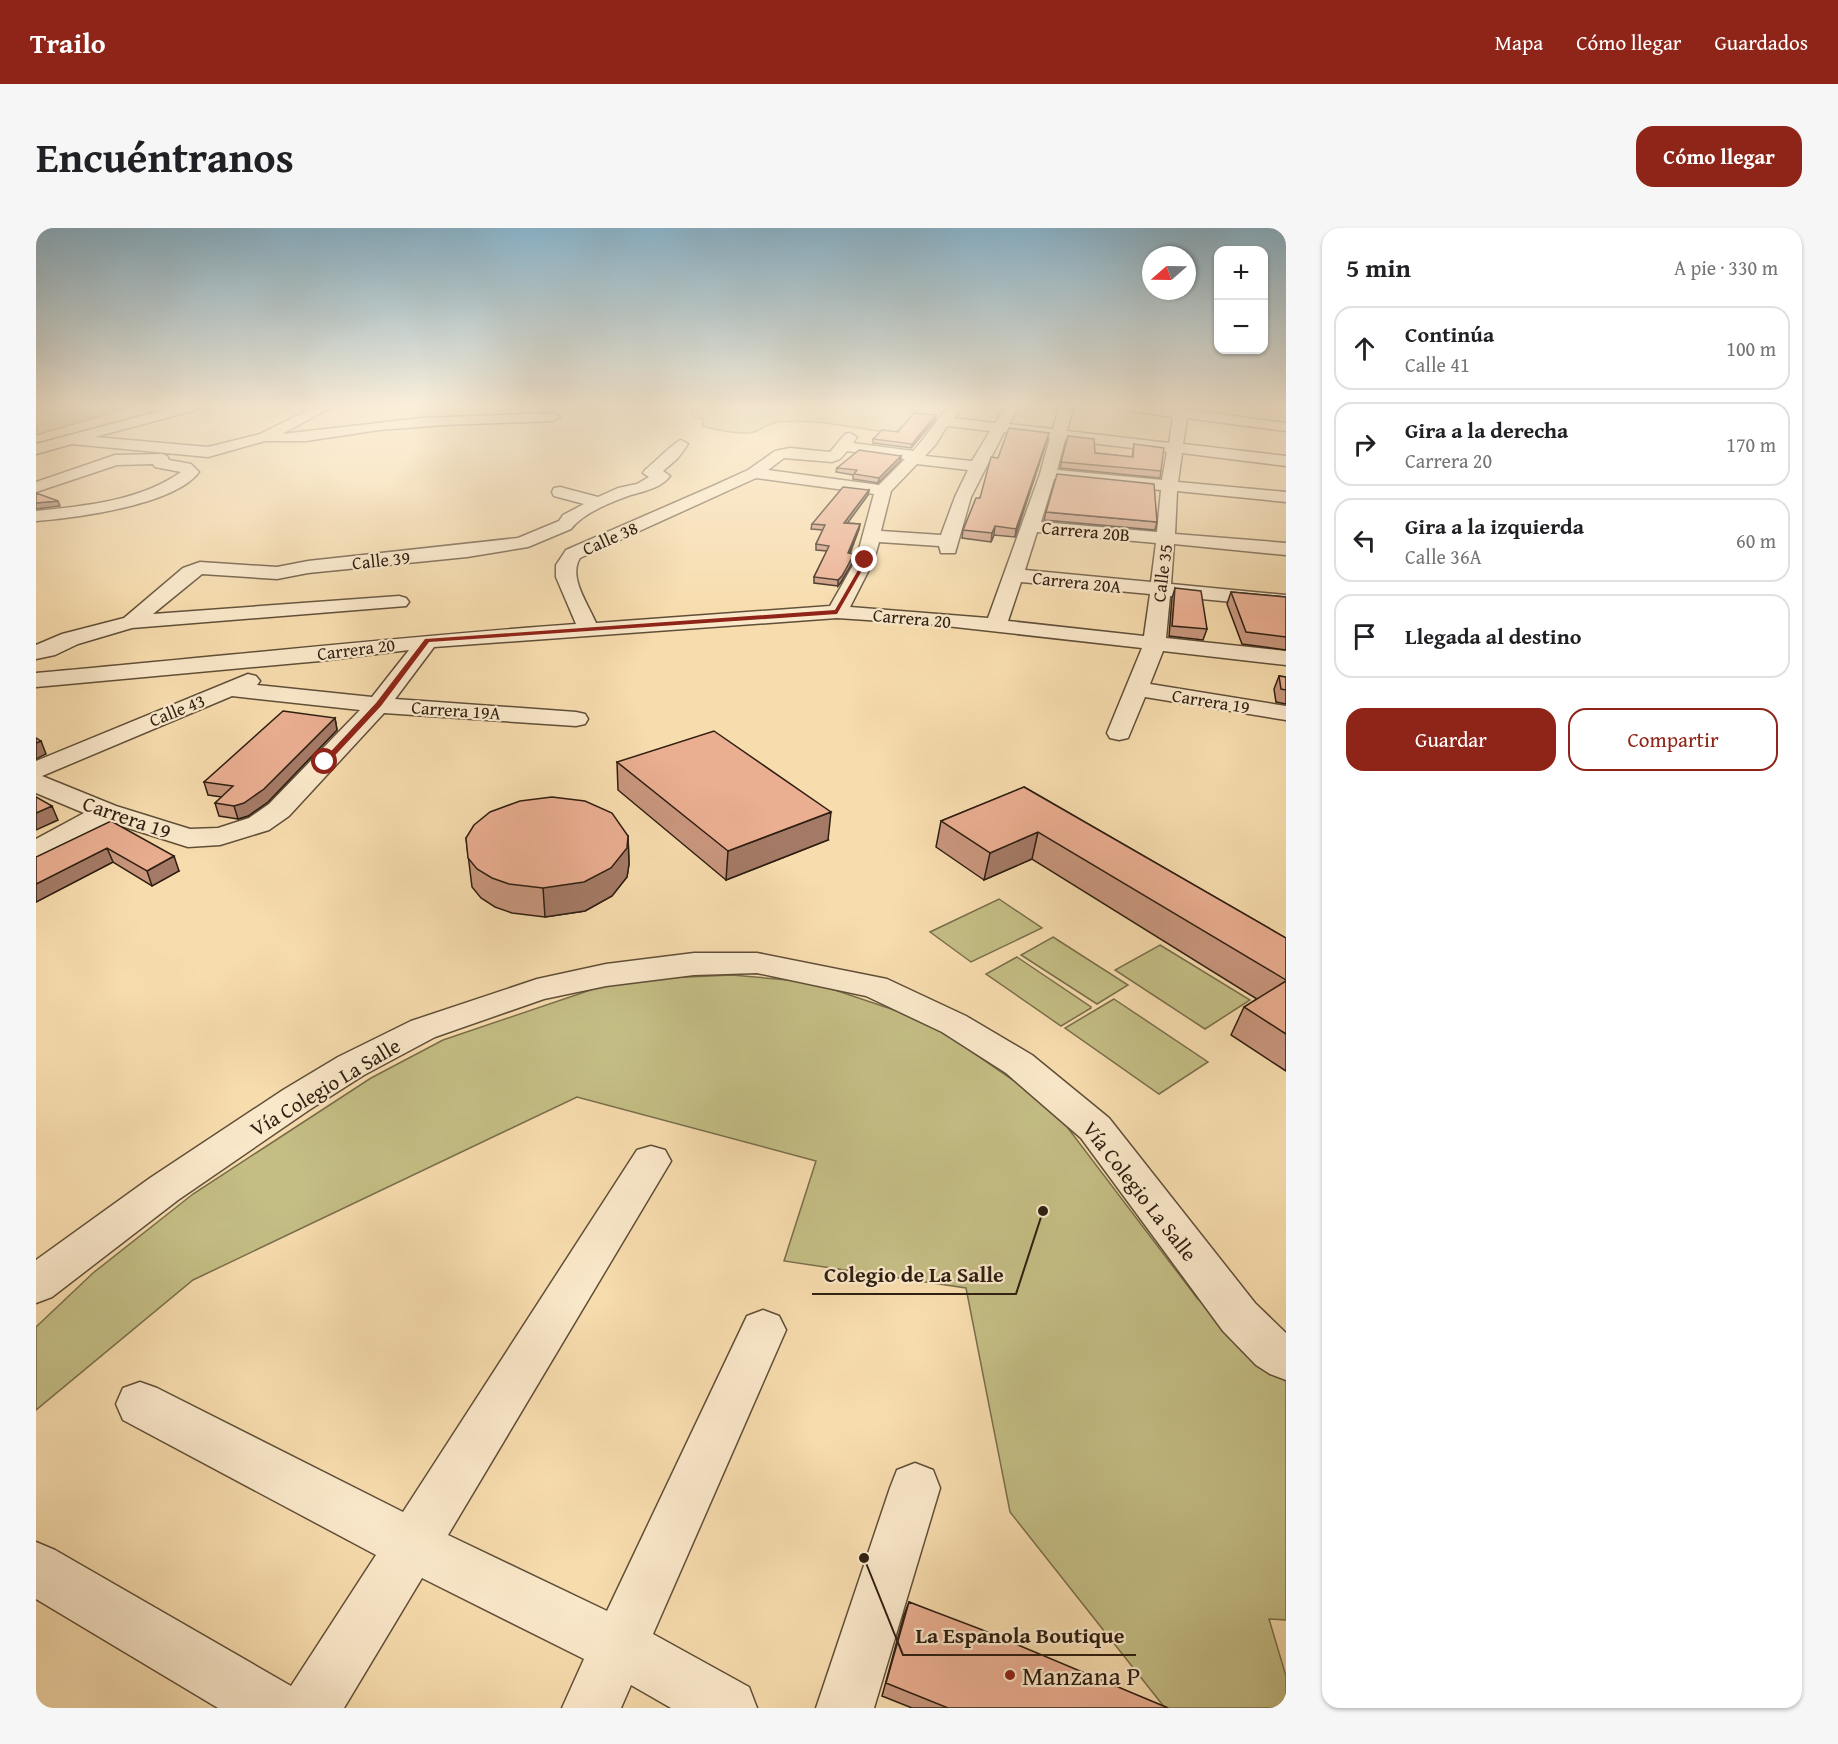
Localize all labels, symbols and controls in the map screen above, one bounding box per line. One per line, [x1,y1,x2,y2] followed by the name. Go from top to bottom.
[30,22,106,63] text: Trailo
[1495,27,1543,58] text: Mapa
[1576,27,1681,58] text: Cómo llegar
[1714,27,1808,58] text: Guardados
[36,126,294,187] text: Encuéntranos
[1636,126,1802,187] button: Cómo llegar
[1142,246,1196,300] north arrow
[1214,246,1268,354] map controls
[1214,246,1268,300] button: +
[1346,248,1411,287] text: 5 min
[1674,253,1778,282] text: A pie · 330 m
[1214,300,1268,354] button: −
[1405,318,1494,350] text: Continúa
[1348,332,1381,365] icon: ahead
[1726,334,1776,363] text: 100 m
[1405,350,1470,379] text: Calle 41
[1405,414,1568,446] text: Gira a la derecha
[1348,428,1381,461] icon: right
[1726,430,1776,459] text: 170 m
[1405,446,1492,475] text: Carrera 20
[1405,510,1584,542] text: Gira a la izquierda
[578,514,642,562] street label: Calle 38
[1041,514,1131,548] street label: Carrera 20B
[1348,524,1381,557] icon: left
[1736,526,1776,555] text: 60 m
[1405,542,1482,571] text: Calle 36A
[1145,543,1179,603] street label: Calle 35
[351,544,411,576] street label: Calle 39
[851,546,877,572] route end
[1031,564,1123,600] street label: Carrera 20A
[872,601,953,635] street label: Carrera 20
[1348,620,1381,653] icon: arrive
[1405,620,1581,652] text: Llegada al destino
[315,631,397,667] street label: Carrera 20
[1170,682,1252,720] street label: Carrera 19
[145,687,209,733] street label: Calle 43
[411,693,502,727] street label: Carrera 19A
[1346,708,1556,771] button: Guardar
[1568,708,1778,771] button: Compartir
[311,748,337,774] route start
[79,787,175,847] street label: Carrera 19
[244,1030,406,1144] street label: Vía Colegio La Salle
[1075,1114,1205,1268] street label: Vía Colegio La Salle
[812,1254,1016,1294] callout: Colegio de La Salle
[824,1258,1004,1290] text: Colegio de La Salle
[903,1615,1136,1655] callout: La Espanola Boutique
[915,1619,1125,1651] text: La Espanola Boutique
[1022,1656,1140,1695] place label: Manzana P
[1003,1668,1017,1682] marker: Manzana P

